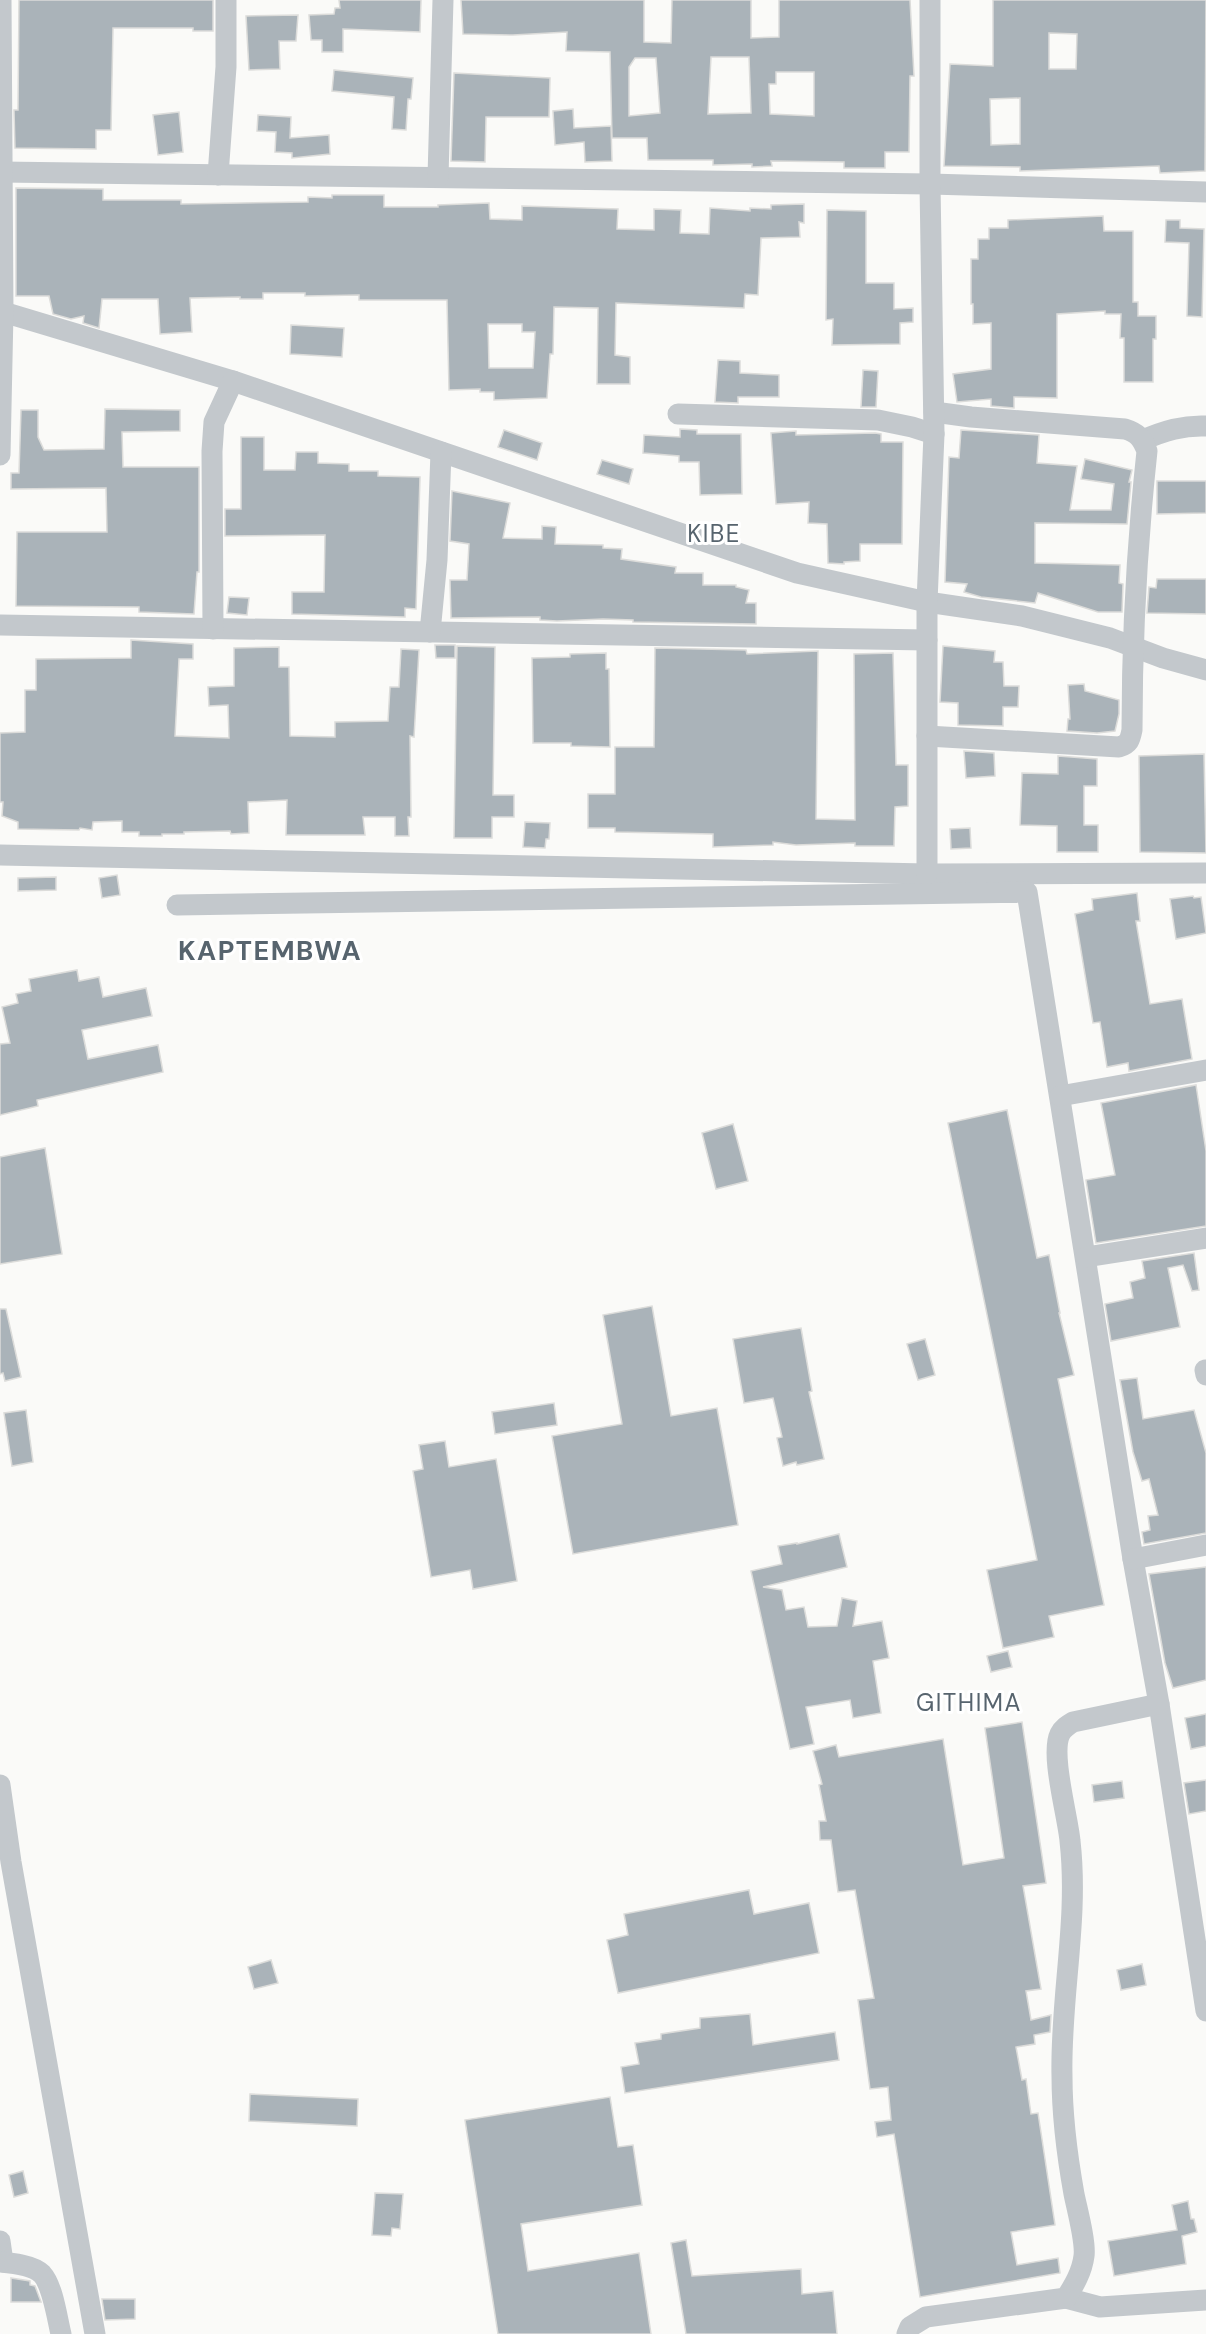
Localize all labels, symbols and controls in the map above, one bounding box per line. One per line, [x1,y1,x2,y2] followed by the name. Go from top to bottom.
[687,518,741,549] district label: KIBE
[178,933,362,968] district label: KAPTEMBWA
[916,1687,1022,1718] district label: GITHIMA

